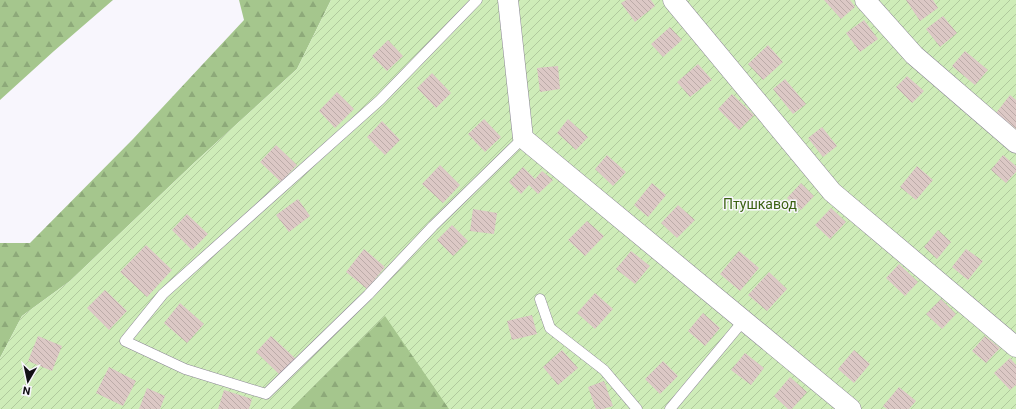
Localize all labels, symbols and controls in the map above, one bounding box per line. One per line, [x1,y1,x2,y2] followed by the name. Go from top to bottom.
[723,196,797,212] park label: Птушкавод
[8,361,48,401] north arrow
[21,383,31,397] text: N

